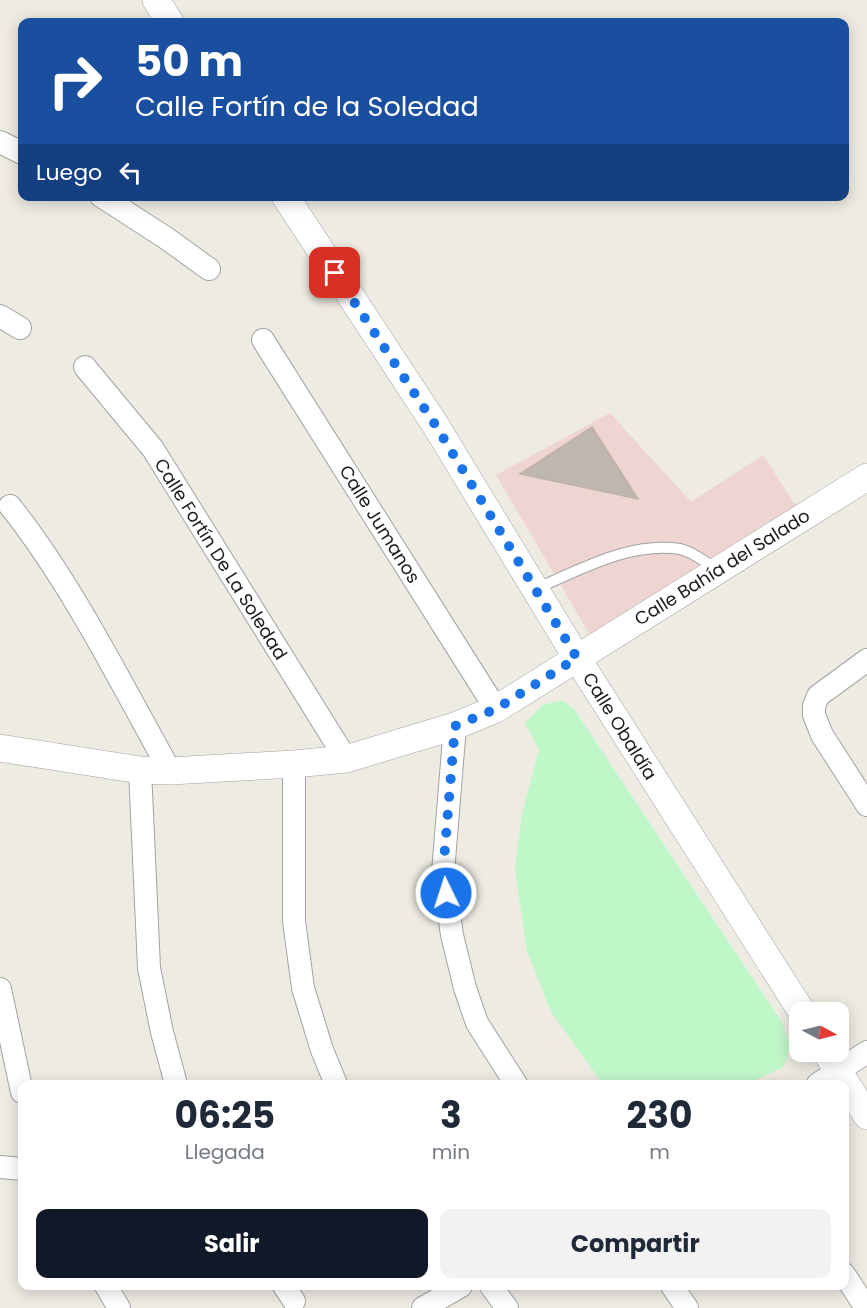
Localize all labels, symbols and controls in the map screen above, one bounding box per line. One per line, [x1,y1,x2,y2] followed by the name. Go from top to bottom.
[135,32,243,91] text: 50 m
[36,42,114,120] icon: right
[135,88,479,125] text: Calle Fortín de la Soledad
[114,156,147,189] icon: left
[36,157,102,188] text: Luego
[309,247,360,298] pin
[318,256,351,289] icon: arrive
[149,454,293,664] street label: Calle Fortín De La Soledad
[334,460,426,588] street label: Calle Jumanos
[629,503,815,631] street label: Calle Bahía del Salado
[577,667,663,785] street label: Calle Obaldía
[414,861,478,925] position arrow
[789,1002,849,1062] north arrow
[789,1002,849,1062] map controls
[175,1090,275,1141] text: 06:25
[440,1090,462,1141] text: 3
[627,1090,692,1141] text: 230
[185,1138,265,1166] text: Llegada
[432,1138,470,1166] text: min
[649,1138,670,1166] text: m
[36,1209,428,1278] button: Salir
[440,1209,831,1278] button: Compartir

